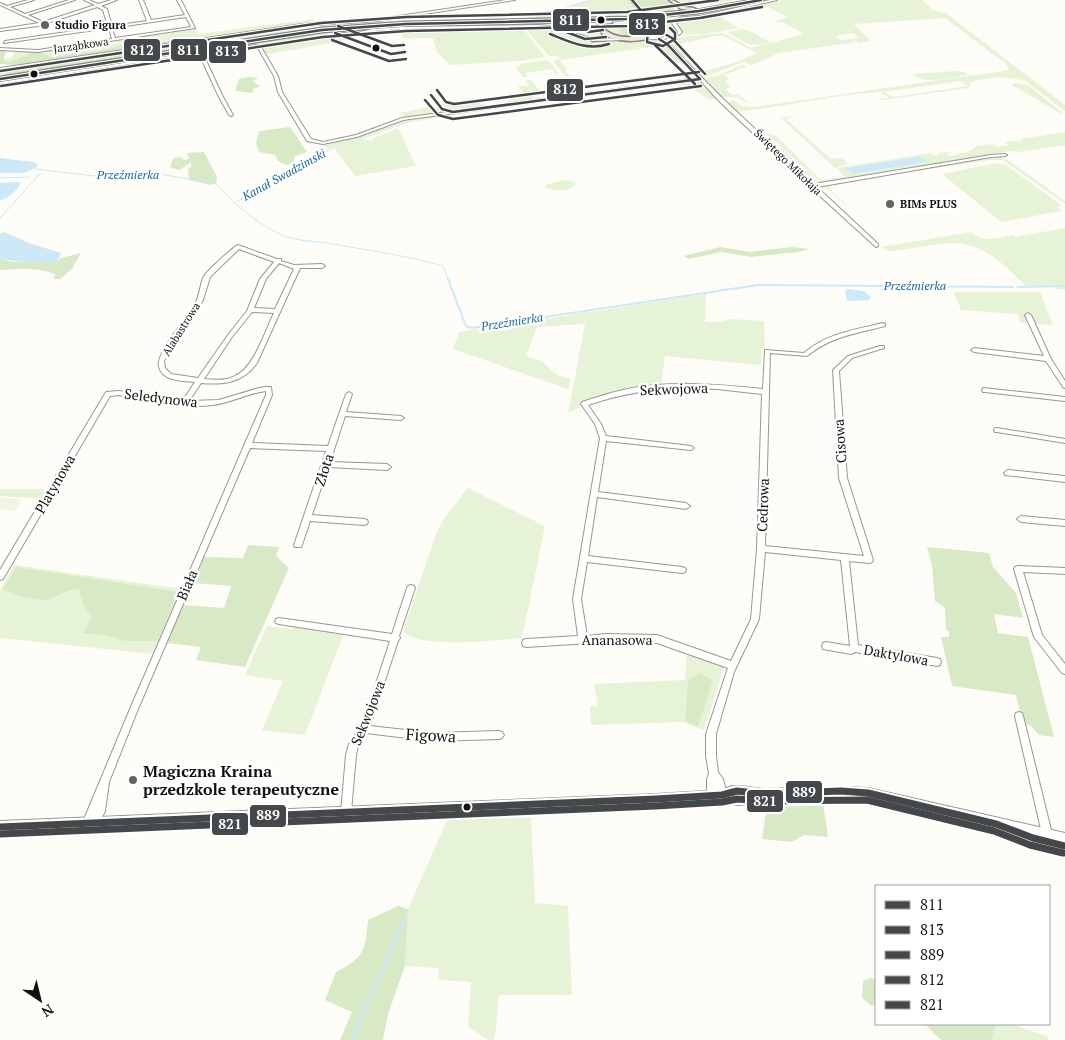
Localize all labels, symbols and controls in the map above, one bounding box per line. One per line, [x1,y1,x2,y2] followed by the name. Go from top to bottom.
[552,8,590,32] line badge: 811
[559,10,583,29] text: 811
[628,12,666,36] line badge: 813
[635,14,659,33] text: 813
[596,15,606,25] unlabelled marker
[55,18,126,32] place label: Studio Figura
[39,19,51,31] marker: Studio Figura
[53,34,110,56] street label: Jarząbkowa
[123,38,161,62] line badge: 812
[170,38,208,62] line badge: 811
[130,40,154,59] text: 812
[177,40,201,59] text: 811
[208,40,247,64] line badge: 813
[215,41,239,60] text: 813
[371,43,381,53] unlabelled marker
[29,69,39,79] unlabelled marker
[546,78,584,102] line badge: 812
[553,79,577,98] text: 812
[751,126,825,198] street label: Świętego Mikołaja
[239,145,329,204] water label: Kanał Swadzimski
[96,167,159,182] water label: Przeźmierka
[900,197,957,211] place label: BIMs PLUS
[884,198,896,210] marker: BIMs PLUS
[883,278,946,293] water label: Przeźmierka
[159,299,203,358] street label: Alabastrowa
[479,309,544,334] water label: Przeźmierka
[639,378,708,399] street label: Sekwojowa
[123,384,199,411] street label: Seledynowa
[828,418,851,464] street label: Cisowa
[30,451,79,517] street label: Platynowa
[309,451,338,488] street label: Złota
[752,478,773,532] street label: Cedrowa
[172,567,201,603] street label: Biała
[581,630,653,649] street label: Ananasowa
[862,639,930,670] street label: Daktylowa
[346,678,389,748] street label: Sekwojowa
[405,723,457,747] street label: Figowa
[143,760,339,800] place label: Magiczna Kraina przedzkole terapeutyczne
[127,774,139,786] marker: Magiczna Kraina przedzkole terapeutyczne
[785,780,823,804] line badge: 889
[792,782,816,801] text: 889
[746,789,784,813] line badge: 821
[753,791,777,810] text: 821
[462,802,472,812] unlabelled marker
[249,804,287,828] line badge: 889
[256,805,280,824] text: 889
[211,812,249,836] line badge: 821
[218,814,242,833] text: 821
[875,885,1050,1025] legend
[920,894,944,914] text: 811
[920,919,944,939] text: 813
[920,944,944,964] text: 889
[920,969,944,989] text: 812
[15,975,65,1025] north arrow
[920,994,944,1014] text: 821
[38,1000,58,1022] text: N

